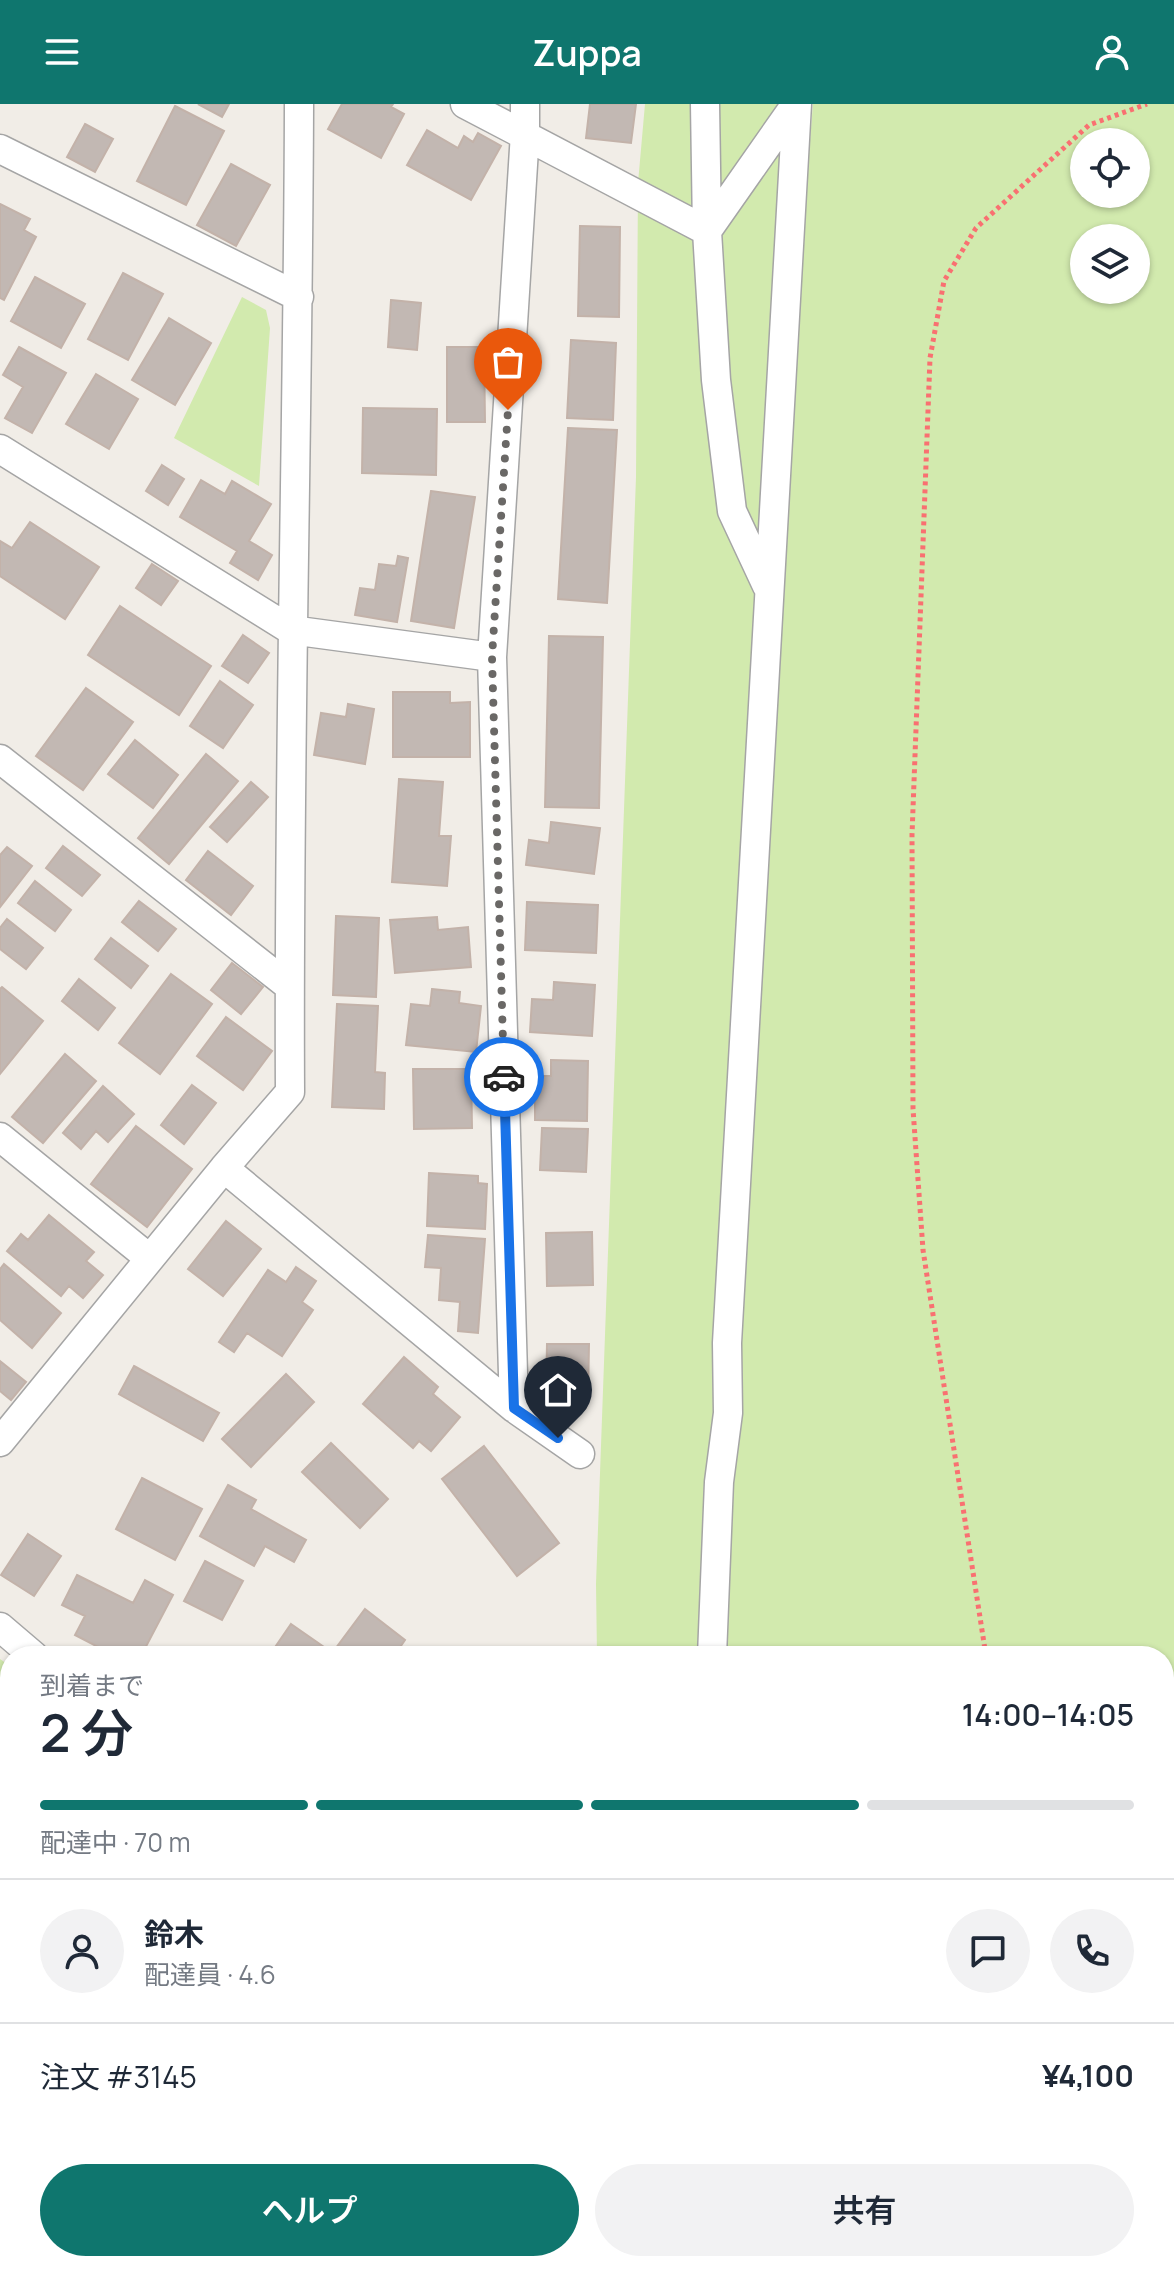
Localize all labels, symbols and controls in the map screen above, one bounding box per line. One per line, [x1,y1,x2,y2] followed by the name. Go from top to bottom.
[532,28,642,77] text: Zuppa
[40,30,84,74] icon: menu
[1090,30,1134,74] icon: person
[1070,128,1150,304] map controls
[1070,128,1150,208] button: locate
[1070,224,1150,304] button: layers
[474,328,542,410] pin
[486,340,530,384] icon: bag
[464,1037,544,1117] courier
[482,1055,526,1099] icon: car
[524,1356,592,1438] pin
[536,1368,580,1412] icon: home
[40,1667,144,1703] text: 到着まで
[962,1694,1134,1735] text: 14:00–14:05
[40,1697,133,1768] text: 2 分
[40,1824,190,1860] text: 配達中 · 70 m
[40,1909,124,1993] button: person
[946,1909,1030,1993] button: chat
[1050,1909,1134,1993] button: phone
[144,1913,204,1954] text: 鈴木
[144,1956,276,1992] text: 配達員 · 4.6
[1042,2055,1134,2096] text: ¥4,100
[40,2056,197,2097] text: 注文 #3145
[40,2164,579,2256] button: ヘルプ
[595,2164,1134,2256] button: 共有

